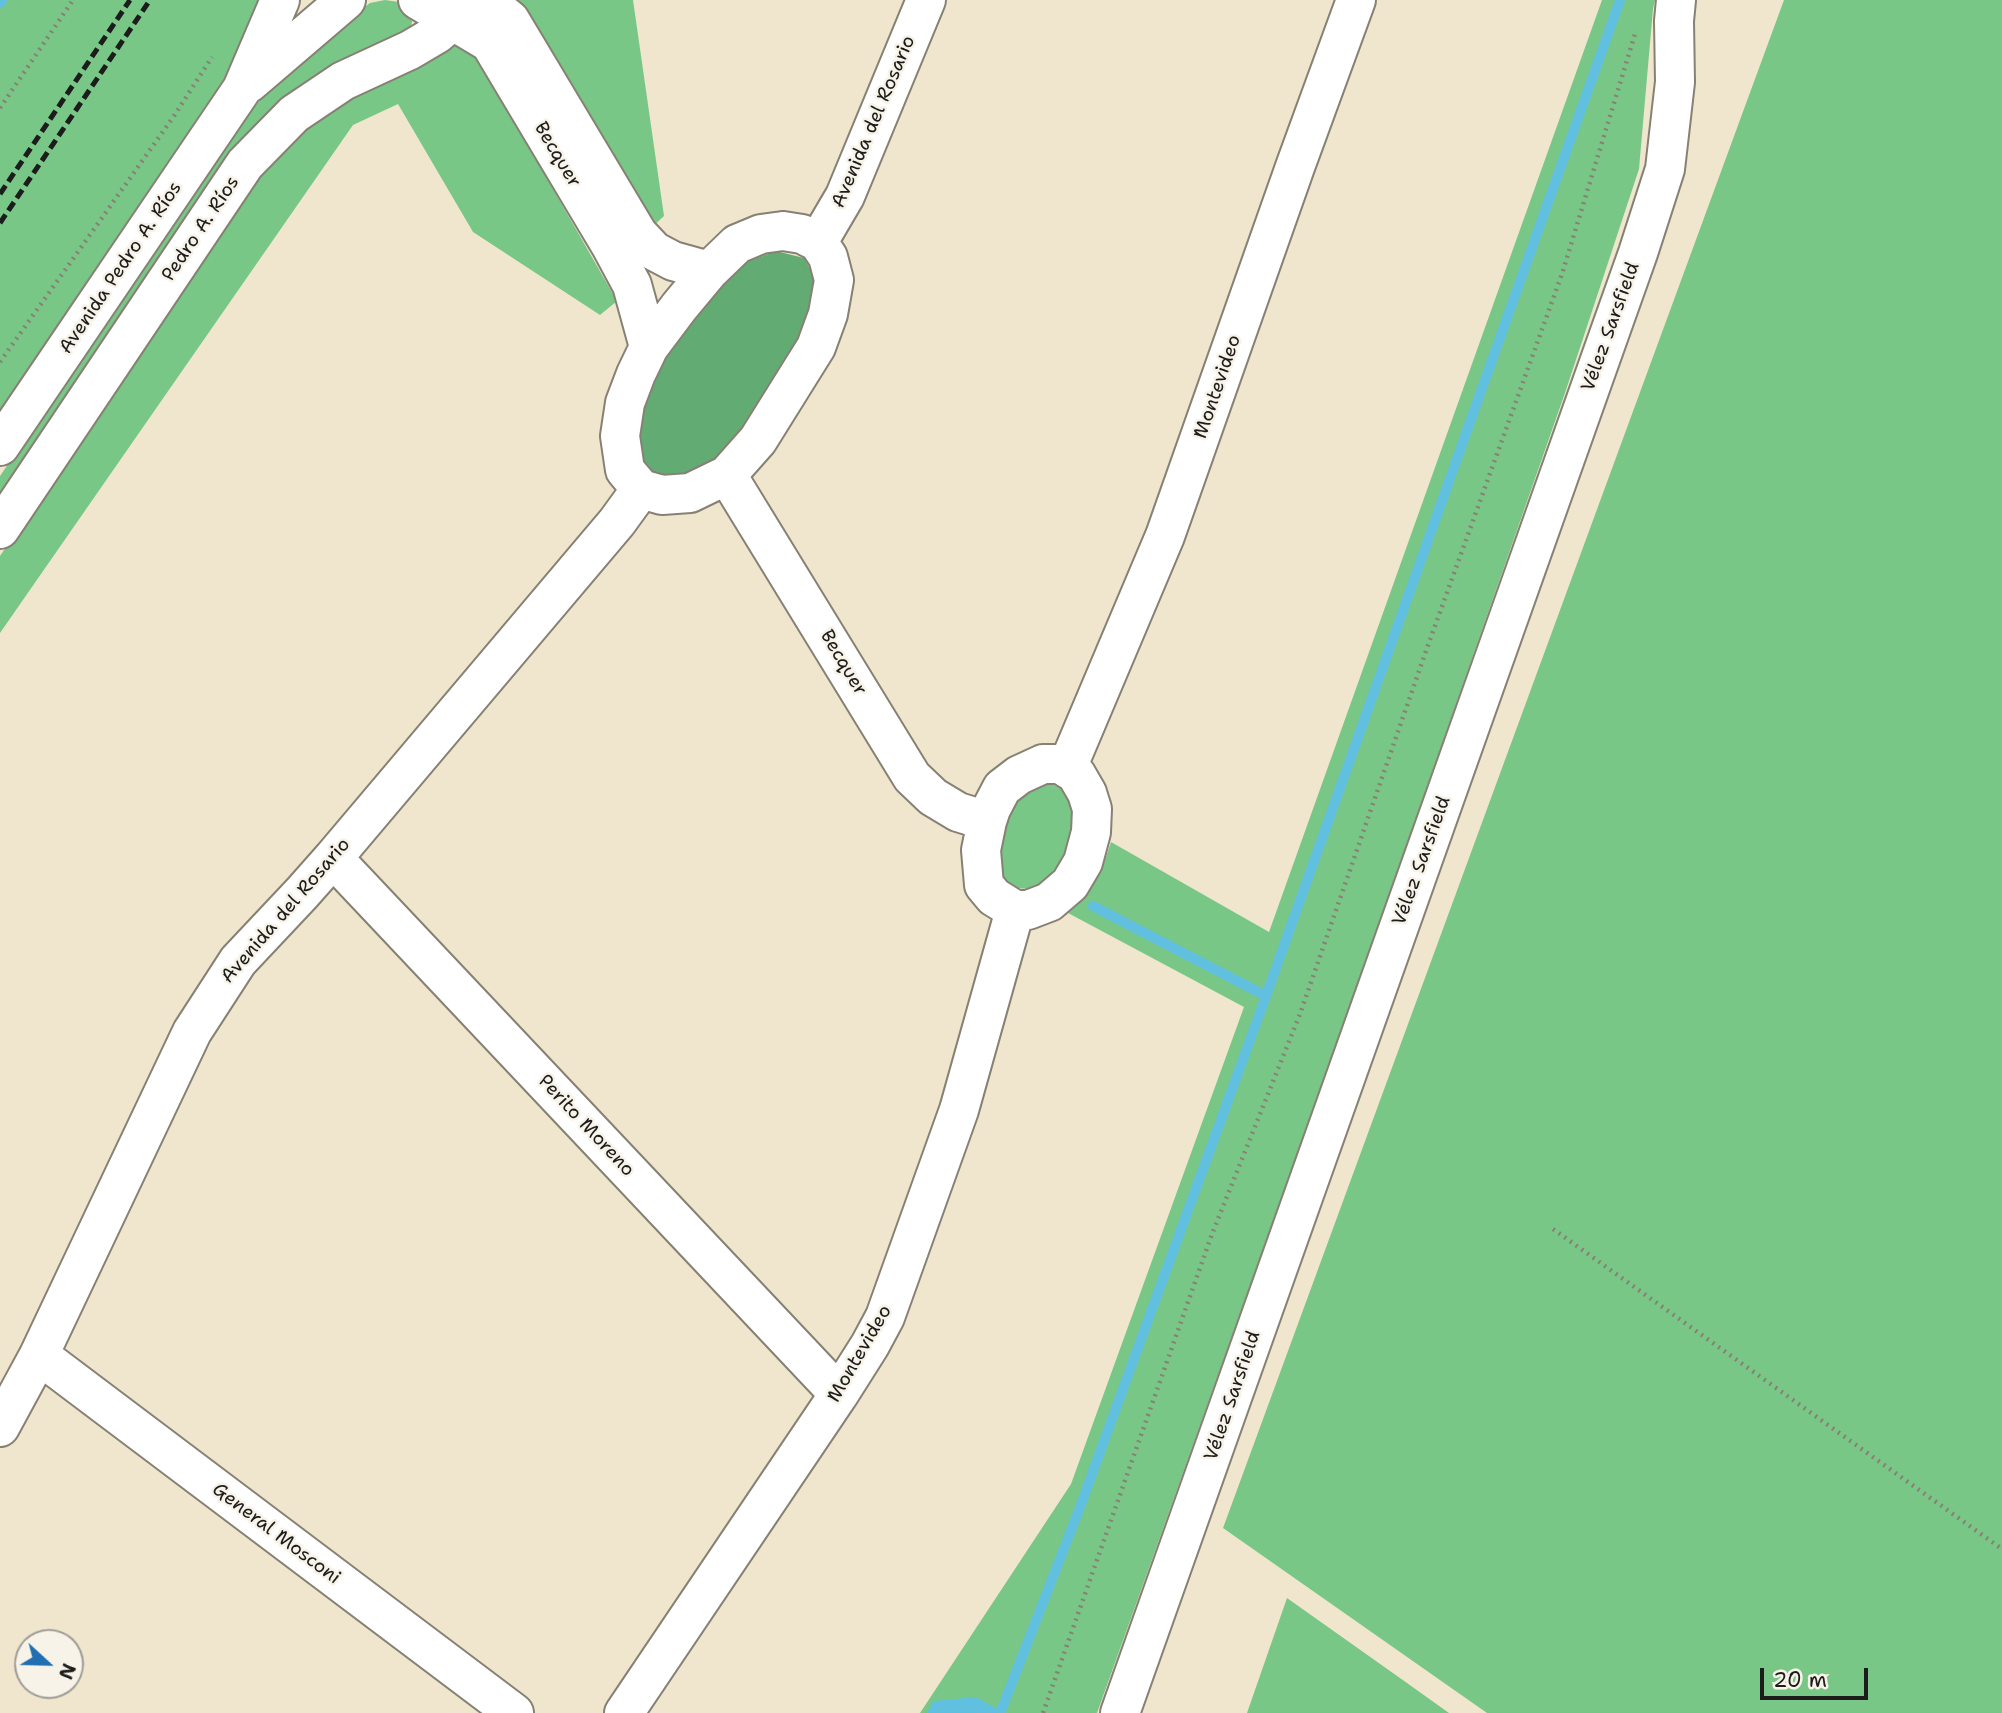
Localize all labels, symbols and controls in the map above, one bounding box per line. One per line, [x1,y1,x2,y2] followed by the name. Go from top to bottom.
[827,32,921,212] street label: Avenida del Rosario
[529,118,585,192] street label: Becquer
[157,172,245,286] street label: Pedro A. Ríos
[55,178,187,358] street label: Avenida Pedro A. Ríos
[1577,259,1645,395] street label: Vélez Sarsfield
[1190,332,1246,442] street label: Montevideo
[815,626,871,700] street label: Becquer
[1388,793,1456,929] street label: Vélez Sarsfield
[217,834,355,988] street label: Avenida del Rosario
[533,1070,639,1182] street label: Perito Moreno
[823,1301,897,1407] street label: Montevideo
[1200,1328,1266,1464] street label: Vélez Sarsfield
[207,1478,345,1590] street label: General Mosconi
[14,1629,84,1699] north arrow
[1764,1654,1872,1698] scale bar
[53,1660,81,1683] text: N
[1773,1666,1827,1694] text: 20 m

